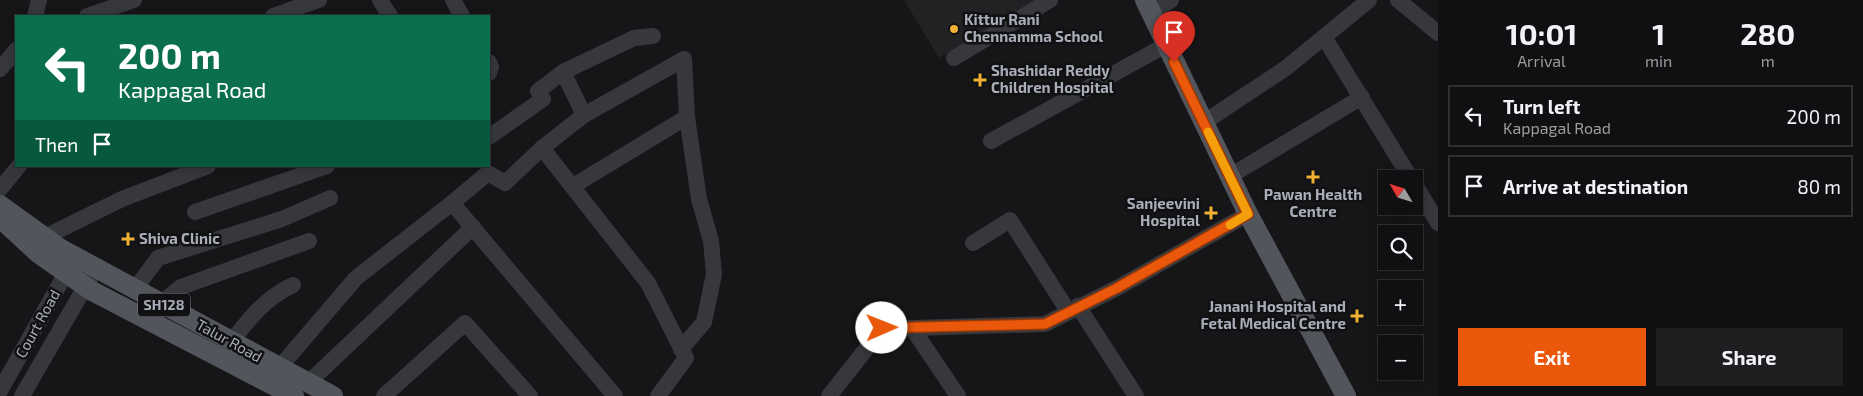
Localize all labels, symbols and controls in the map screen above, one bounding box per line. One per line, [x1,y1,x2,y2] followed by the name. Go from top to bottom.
[964,10,1103,45] place label: Kittur Rani Chennamma School
[1153,11,1195,62] pin
[1506,15,1577,51] text: 10:01
[1652,15,1665,51] text: 1
[1740,15,1795,51] text: 280
[1160,18,1188,46] icon: arrive
[948,23,960,35] marker: Kittur Rani Chennamma School
[118,34,221,76] text: 200 m
[35,35,100,100] icon: left
[1517,51,1566,70] text: Arrival
[1645,51,1672,70] text: min
[1761,51,1775,70] text: m
[991,61,1114,96] place label: Shashidar Reddy Children Hospital
[973,73,987,87] marker: Shashidar Reddy Children Hospital
[118,76,266,102] text: Kappagal Road
[1503,95,1580,118] text: Turn left
[1460,102,1488,130] icon: left
[1787,105,1841,128] text: 200 m
[1503,118,1611,137] text: Kappagal Road
[88,130,116,158] icon: arrive
[35,133,78,156] text: Then
[1306,170,1320,184] marker: Pawan Health Centre
[1378,170,1422,215] north arrow
[1378,170,1423,380] map controls
[1460,172,1488,200] icon: arrive
[1503,175,1688,198] text: Arrive at destination
[1797,175,1841,198] text: 80 m
[1264,185,1362,220] place label: Pawan Health Centre
[1127,194,1200,229] place label: Sanjeevini Hospital
[1204,206,1218,220] marker: Sanjeevini Hospital
[1378,225,1423,270] button: search
[139,229,220,247] place label: Shiva Clinic
[121,232,135,246] marker: Shiva Clinic
[1378,280,1423,325] button: +
[11,286,63,361] street label: Court Road
[138,294,190,316] road number: SH128
[1200,297,1346,332] place label: Janani Hospital and Fetal Medical Centre
[855,301,907,353] position arrow
[1350,309,1364,323] marker: Janani Hospital and Fetal Medical Centre
[194,315,265,365] street label: Talur Road
[1458,328,1646,386] button: Exit
[1656,328,1843,386] button: Share
[1378,335,1423,380] button: −

